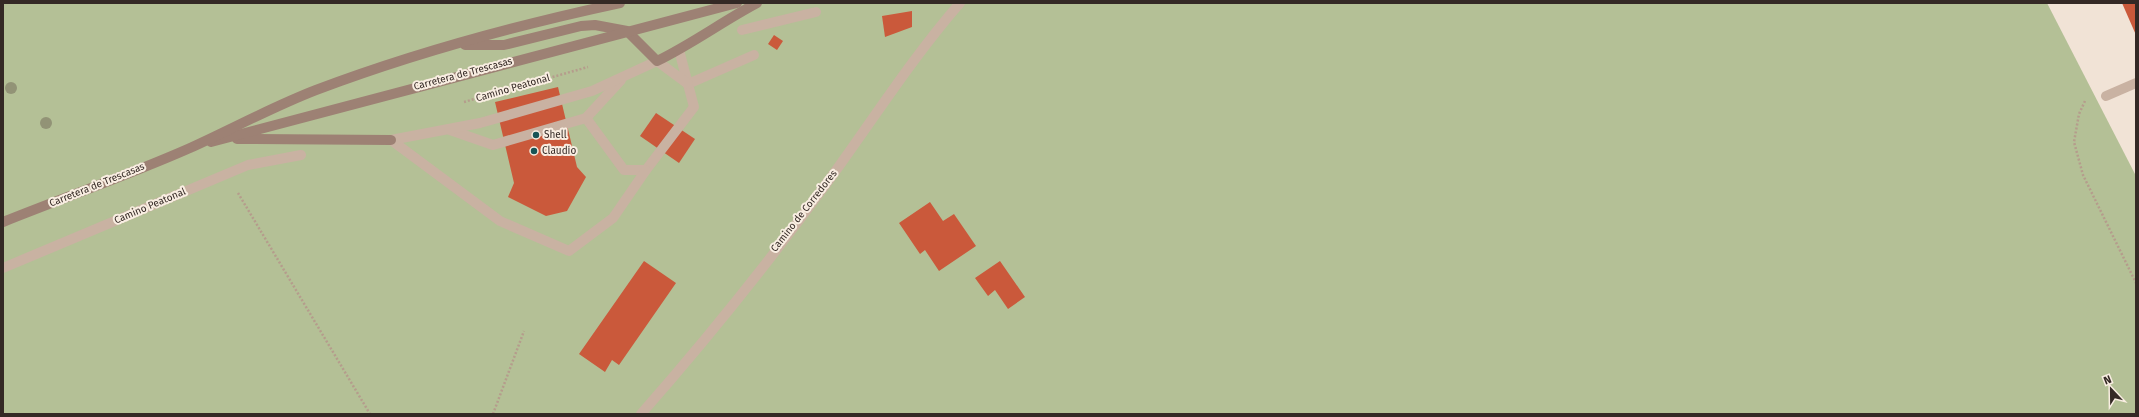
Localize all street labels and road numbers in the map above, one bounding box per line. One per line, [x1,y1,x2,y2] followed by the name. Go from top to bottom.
[412,55,514,93] street label: Carretera de Trescasas
[475,72,551,104] street label: Camino Peatonal
[48,160,147,210] street label: Carretera de Trescasas
[768,168,840,254] street label: Camino de Corredores
[112,186,188,226] street label: Camino Peatonal

